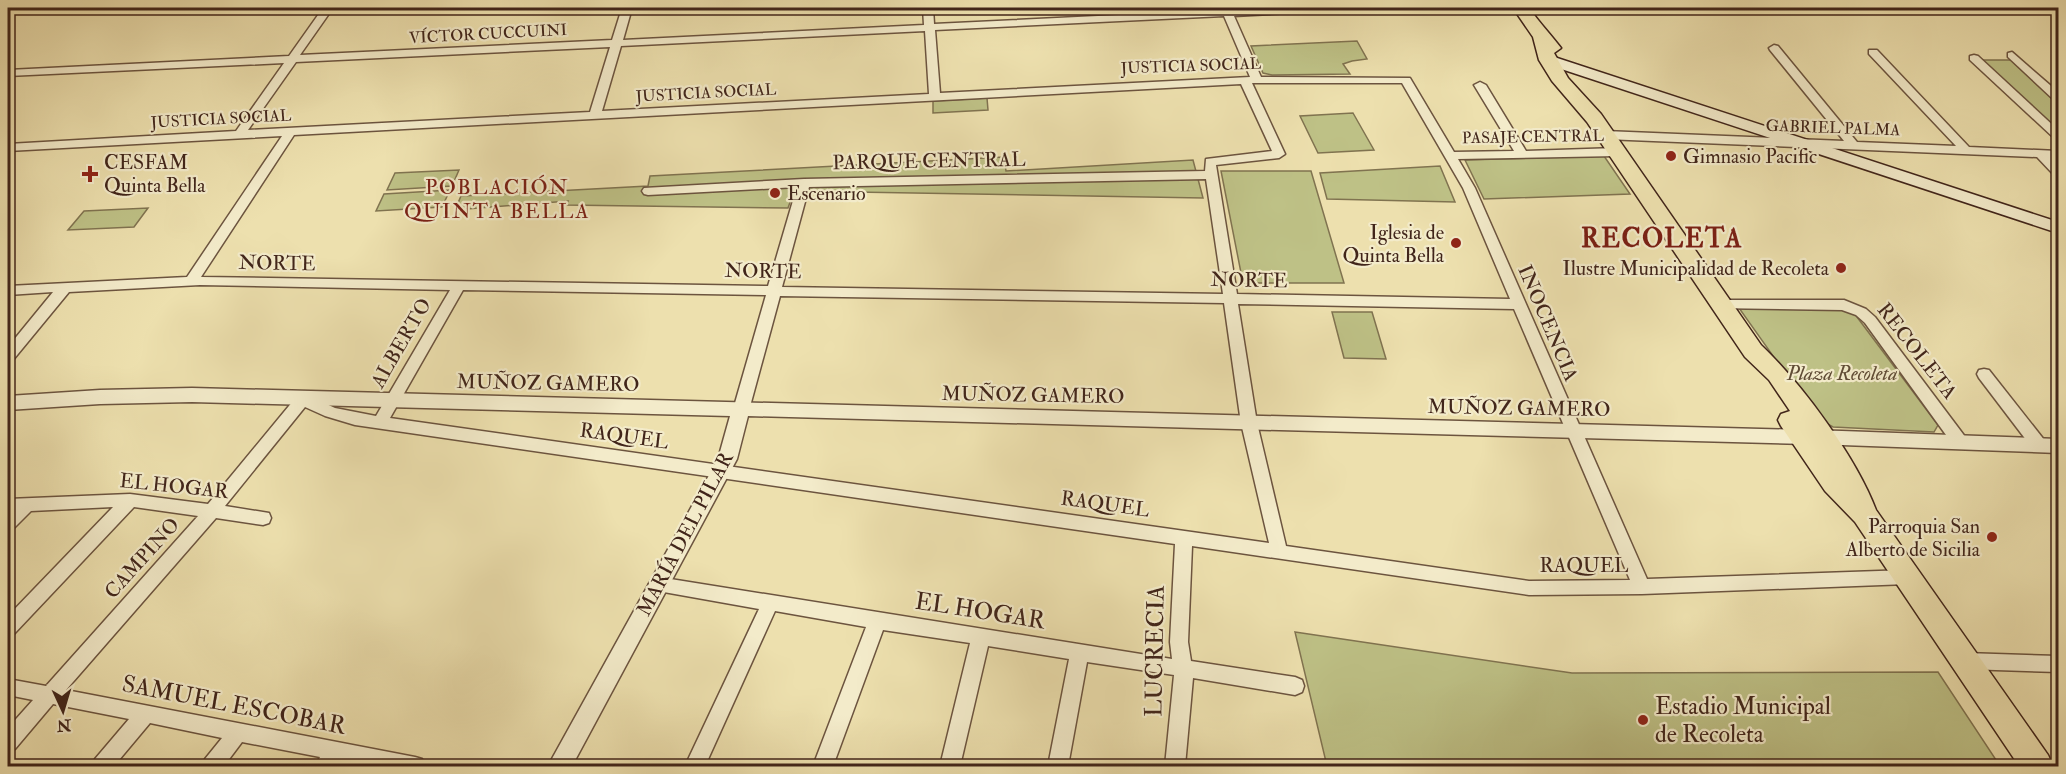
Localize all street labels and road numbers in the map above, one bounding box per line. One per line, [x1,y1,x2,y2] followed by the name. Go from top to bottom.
[409,20,567,48] street label: VÍCTOR CUCCUINI
[1119,54,1262,79] street label: JUSTICIA SOCIAL
[634,79,777,108] street label: JUSTICIA SOCIAL
[149,105,292,134] street label: JUSTICIA SOCIAL
[1765,116,1901,140] street label: GABRIEL PALMA
[1462,126,1605,149] street label: PASAJE CENTRAL
[832,147,1026,175] street label: PARQUE CENTRAL
[238,250,316,276] street label: NORTE
[724,258,802,284] street label: NORTE
[1512,261,1584,385] street label: INOCENCIA
[1210,267,1288,293] street label: NORTE
[365,294,437,393] street label: ALBERTO
[1872,298,1963,404] street label: RECOLETA
[456,368,640,397] street label: MUÑOZ GAMERO
[941,380,1125,409] street label: MUÑOZ GAMERO
[1427,393,1611,422] street label: MUÑOZ GAMERO
[578,417,670,455] street label: RAQUEL
[630,447,739,620] street label: MARÍA DEL PILAR
[118,468,230,504] street label: EL HOGAR
[1059,485,1151,523] street label: RAQUEL
[99,512,185,604] street label: CAMPINO
[1539,553,1629,578] street label: RAQUEL
[913,585,1048,637] street label: EL HOGAR
[1138,585,1172,717] street label: LUCRECIA
[119,668,349,742] street label: SAMUEL ESCOBAR

